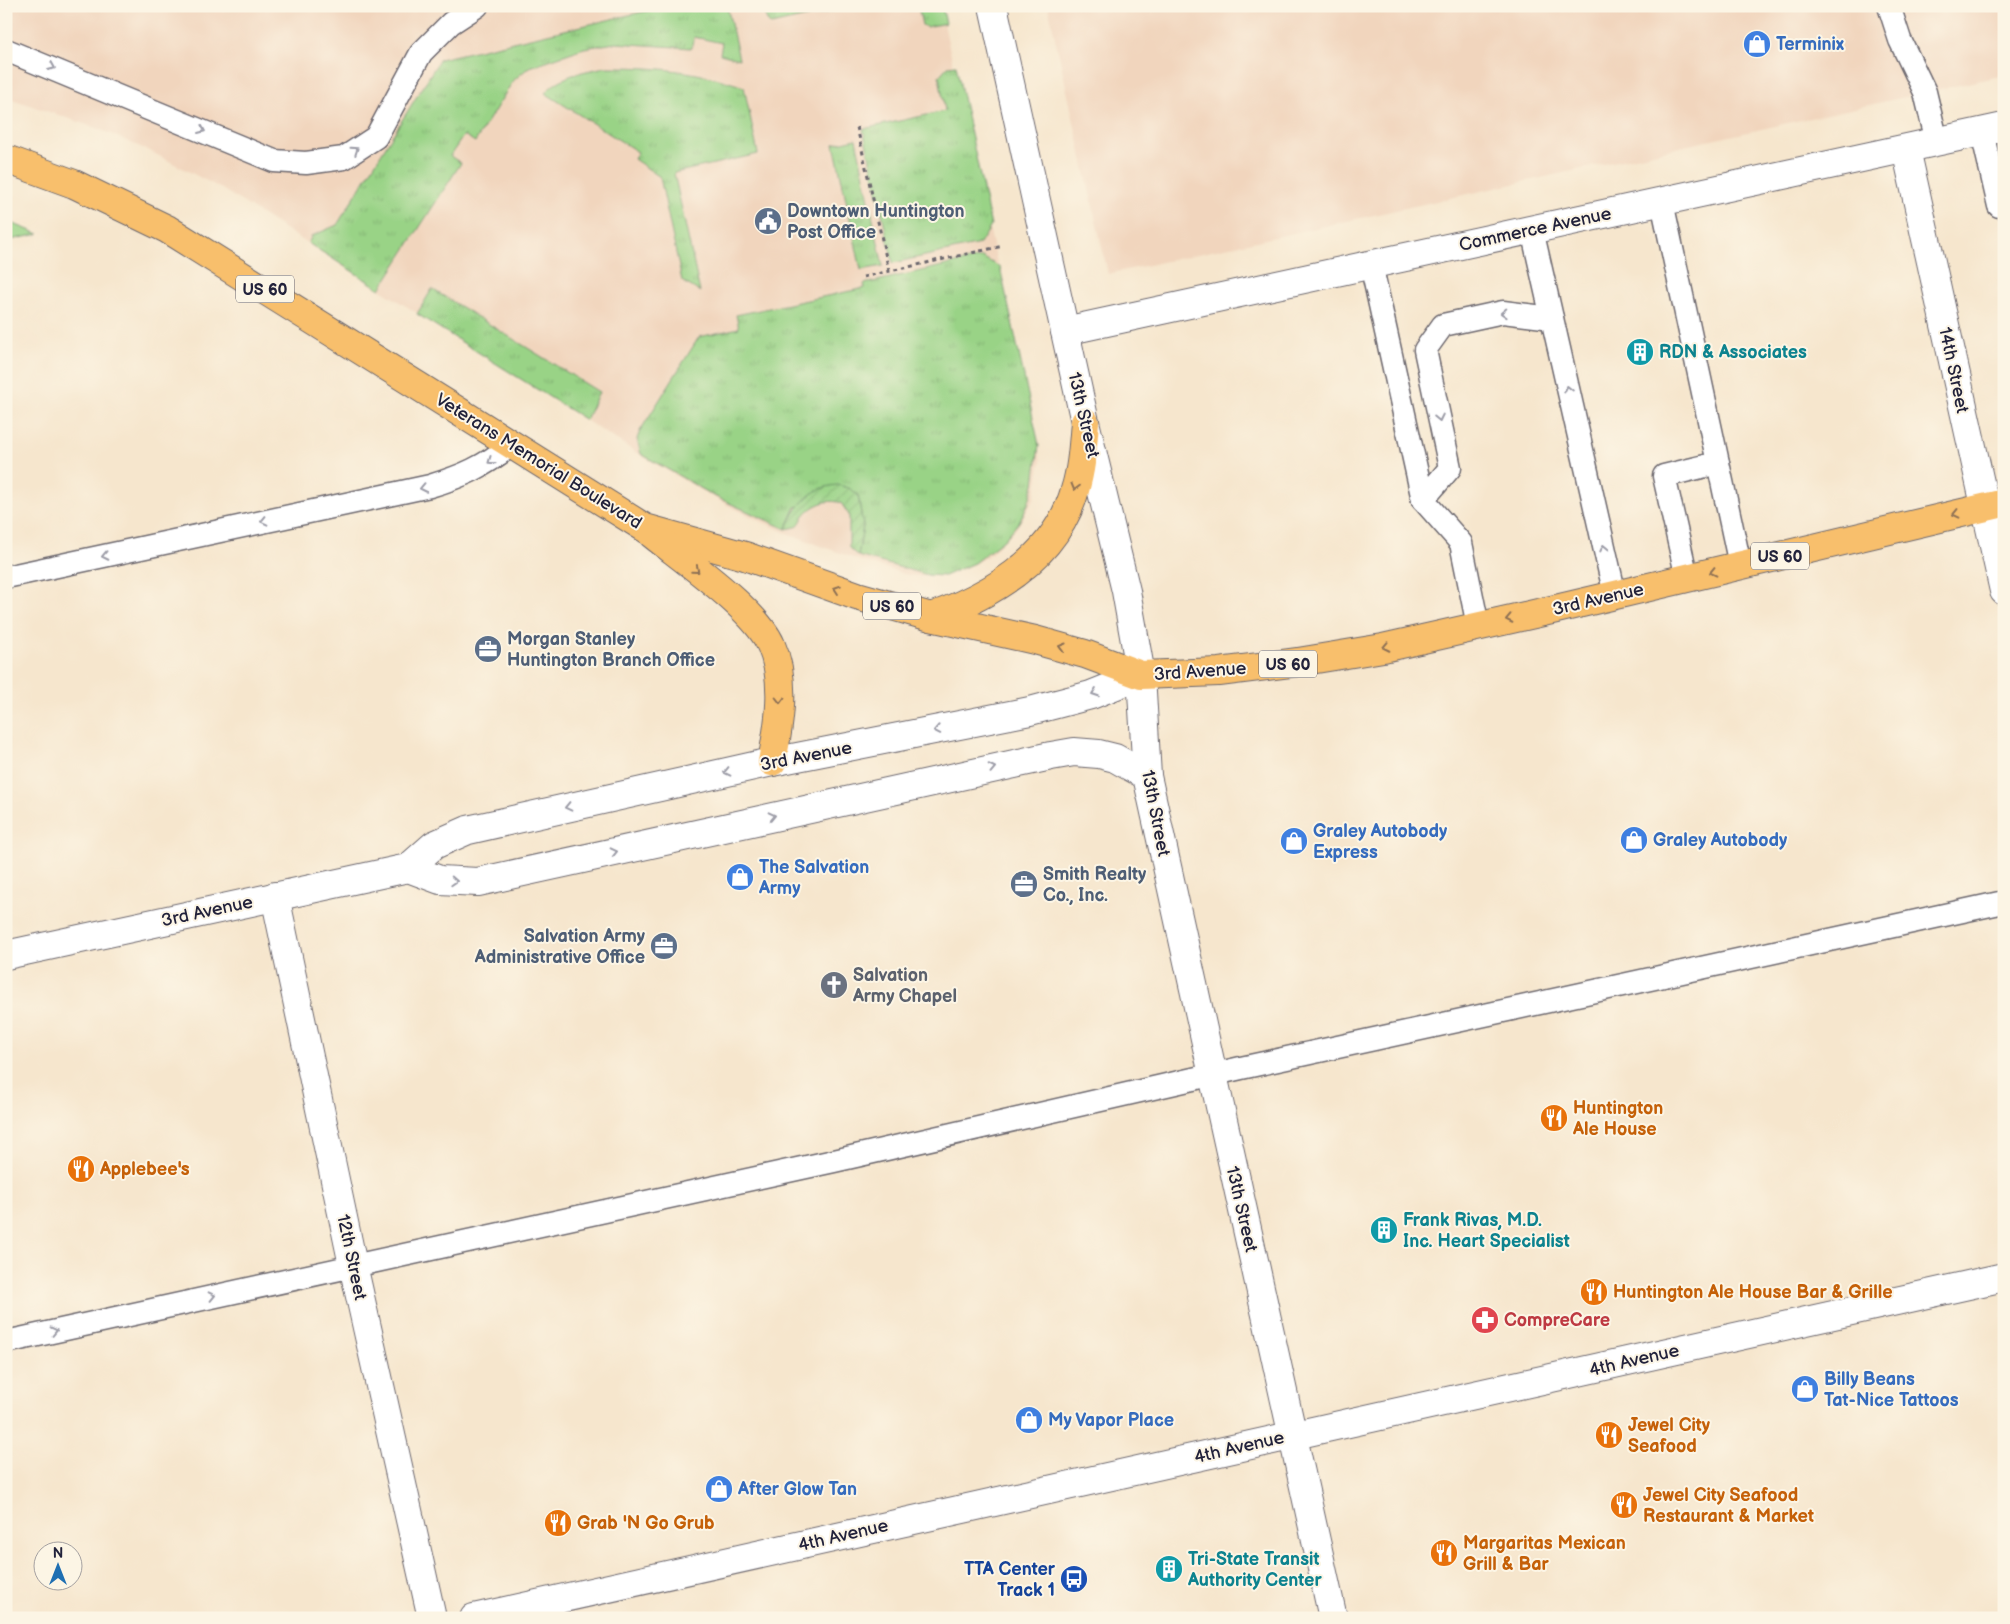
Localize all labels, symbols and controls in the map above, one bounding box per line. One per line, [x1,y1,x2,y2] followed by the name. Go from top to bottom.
[1742,29,1772,59] shop icon: Terminix
[1776,34,1844,55] place label: Terminix
[47,61,56,72] one-way arrow
[197,124,206,135] one-way arrow
[350,147,359,156] one-way arrow
[787,201,965,243] place label: Downtown Huntington Post Office
[1457,203,1613,256] street label: Commerce Avenue
[753,206,783,236] public building icon: Downtown Huntington Post Office
[236,276,294,302] road number: US 60
[1500,308,1508,318] one-way arrow
[1934,325,1973,415] street label: 14th Street
[1625,337,1655,367] building icon: RDN & Associates
[1659,342,1807,363] place label: RDN & Associates
[1063,370,1104,461] street label: 13th Street
[1563,385,1574,394] one-way arrow
[432,389,646,534] street label: Veterans Memorial Boulevard
[1433,414,1444,422] one-way arrow
[487,455,497,464] one-way arrow
[419,482,427,492] one-way arrow
[1071,482,1081,491] one-way arrow
[1952,508,1961,519] one-way arrow
[259,515,268,525] one-way arrow
[1751,542,1809,570] road number: US 60
[1599,543,1610,552] one-way arrow
[101,550,110,560] one-way arrow
[690,565,699,573] one-way arrow
[1708,566,1717,577] one-way arrow
[1551,579,1646,620] street label: 3rd Avenue
[833,585,842,595] one-way arrow
[863,592,921,620] road number: US 60
[1504,613,1513,624] one-way arrow
[507,629,715,671] place label: Morgan Stanley Huntington Branch Office
[473,634,503,664] office icon: Morgan Stanley Huntington Branch Office
[1381,641,1390,652] one-way arrow
[1058,643,1066,653] one-way arrow
[1259,651,1317,678] road number: US 60
[1153,658,1247,685] street label: 3rd Avenue
[1092,687,1100,697] one-way arrow
[774,696,785,704] one-way arrow
[933,724,942,734] one-way arrow
[759,737,854,776] street label: 3rd Avenue
[988,763,997,774] one-way arrow
[722,766,731,777] one-way arrow
[1137,768,1174,858] street label: 13th Street
[564,802,572,812] one-way arrow
[768,812,777,822] one-way arrow
[1313,821,1448,863] place label: Graley Autobody Express
[1619,825,1649,855] shop icon: Graley Autobody
[1279,826,1309,856] shop icon: Graley Autobody Express
[1653,830,1788,851] place label: Graley Autobody
[609,847,618,858] one-way arrow
[758,857,869,899] place label: The Salvation Army
[725,862,755,892] shop icon: The Salvation Army
[1043,864,1147,906] place label: Smith Realty Co., Inc.
[1009,869,1039,899] office icon: Smith Realty Co., Inc.
[451,876,459,886] one-way arrow
[160,892,255,931] street label: 3rd Avenue
[474,926,646,968] place label: Salvation Army Administrative Office
[649,931,679,961] office icon: Salvation Army Administrative Office
[852,965,957,1007] place label: Salvation Army Chapel
[819,970,849,1000] church icon: Salvation Army Chapel
[1572,1098,1663,1140] place label: Huntington Ale House
[1539,1103,1569,1133] restaurant icon: Huntington Ale House
[66,1154,96,1184] restaurant icon: Applebee's
[99,1159,190,1180] place label: Applebee's
[1221,1164,1262,1255] street label: 13th Street
[1403,1210,1570,1252] place label: Frank Rivas, M.D. Inc. Heart Specialist
[332,1212,371,1302] street label: 12th Street
[1369,1215,1399,1245] building icon: Frank Rivas, M.D. Inc. Heart Specialist
[1579,1277,1609,1307] restaurant icon: Huntington Ale House Bar & Grille
[1613,1282,1893,1303] place label: Huntington Ale House Bar & Grille
[208,1291,217,1302] one-way arrow
[1470,1305,1500,1335] pharmacy icon: CompreCare
[1504,1310,1610,1331] place label: CompreCare
[49,1326,58,1337] one-way arrow
[1587,1340,1681,1381] street label: 4th Avenue
[1824,1369,1959,1411] place label: Billy Beans Tat-Nice Tattoos
[1790,1374,1820,1404] shop icon: Billy Beans Tat-Nice Tattoos
[1014,1405,1044,1435] shop icon: My Vapor Place
[1048,1410,1174,1431] place label: My Vapor Place
[1628,1415,1711,1457] place label: Jewel City Seafood
[1594,1420,1624,1450] restaurant icon: Jewel City Seafood
[1192,1427,1286,1468] street label: 4th Avenue
[704,1474,734,1504] shop icon: After Glow Tan
[737,1479,857,1500] place label: After Glow Tan
[1643,1485,1814,1527] place label: Jewel City Seafood Restaurant & Market
[1609,1490,1639,1520] restaurant icon: Jewel City Seafood Restaurant & Market
[543,1508,573,1538] restaurant icon: Grab 'N Go Grub
[577,1513,715,1534] place label: Grab 'N Go Grub
[796,1515,890,1556] street label: 4th Avenue
[1463,1533,1626,1575] place label: Margaritas Mexican Grill & Bar
[1429,1538,1459,1568] restaurant icon: Margaritas Mexican Grill & Bar
[32,1542,82,1592] north arrow
[53,1545,63,1562] text: N
[1187,1549,1322,1591] place label: Tri-State Transit Authority Center
[1154,1554,1184,1584] building icon: Tri-State Transit Authority Center
[964,1559,1056,1601] place label: TTA Center Track 1
[1059,1564,1089,1594] bus stop icon: TTA Center Track 1

